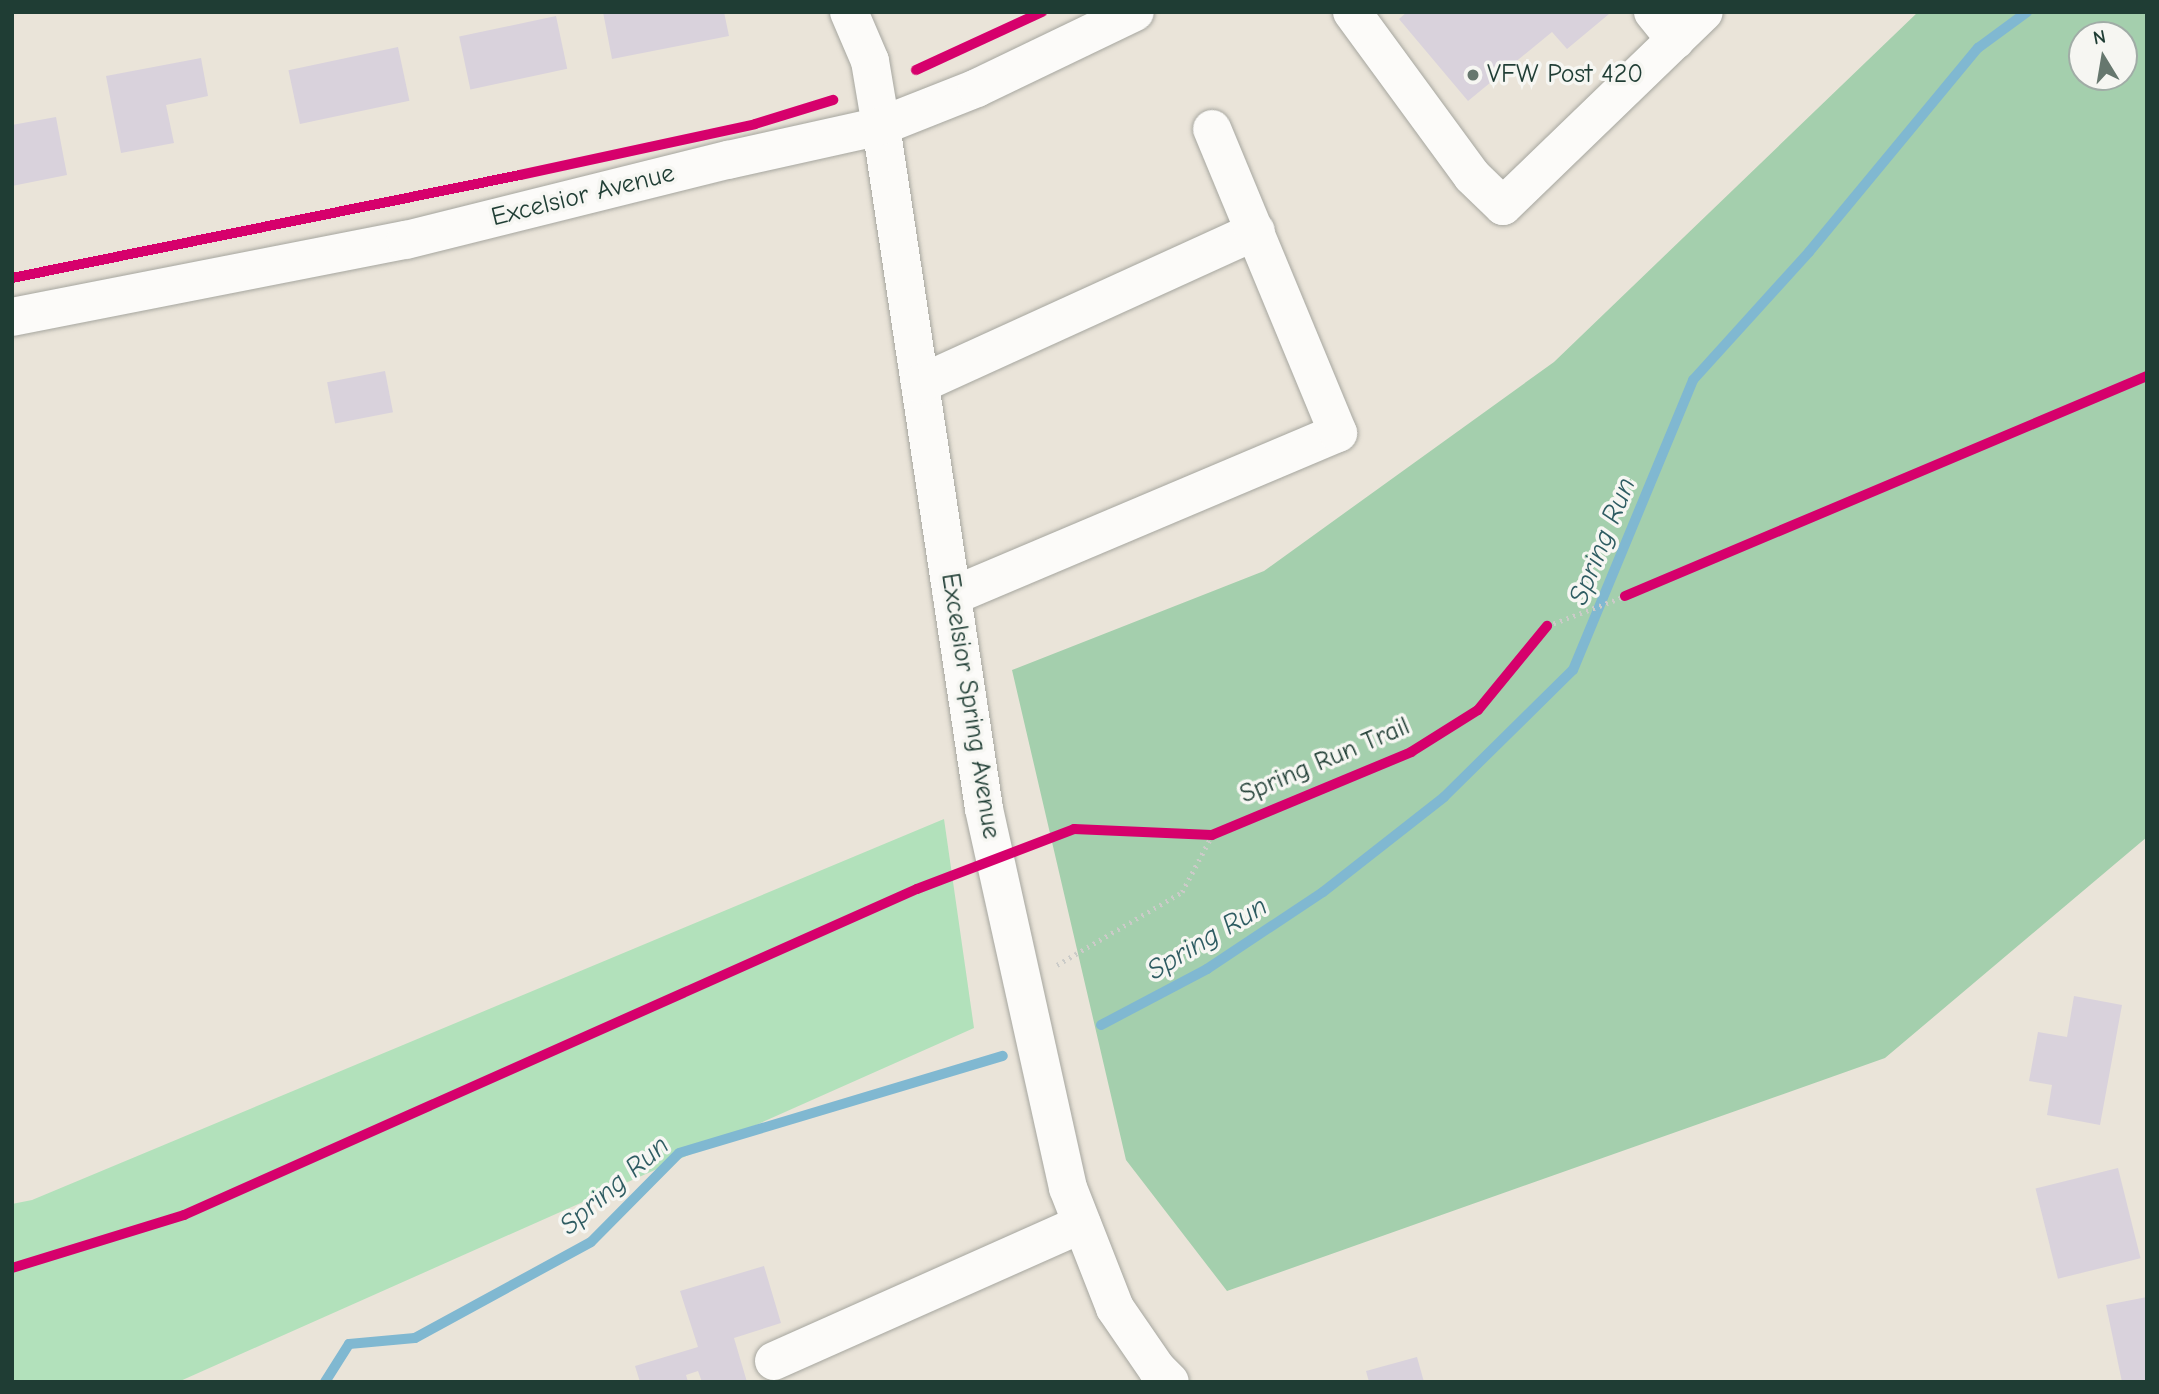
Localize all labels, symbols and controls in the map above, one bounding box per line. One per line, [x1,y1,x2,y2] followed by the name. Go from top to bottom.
[2068,21,2138,91] north arrow
[2091,25,2108,49] text: N
[1487,59,1643,91] place label: VFW Post 420
[1465,67,1481,83] marker: VFW Post 420
[488,158,678,234] street label: Excelsior Avenue
[1561,473,1643,609] water label: Spring Run
[934,571,1006,841] street label: Excelsior Spring Avenue
[1235,711,1415,811] street label: Spring Run Trail
[1141,889,1273,987] water label: Spring Run
[552,1128,676,1242] water label: Spring Run

